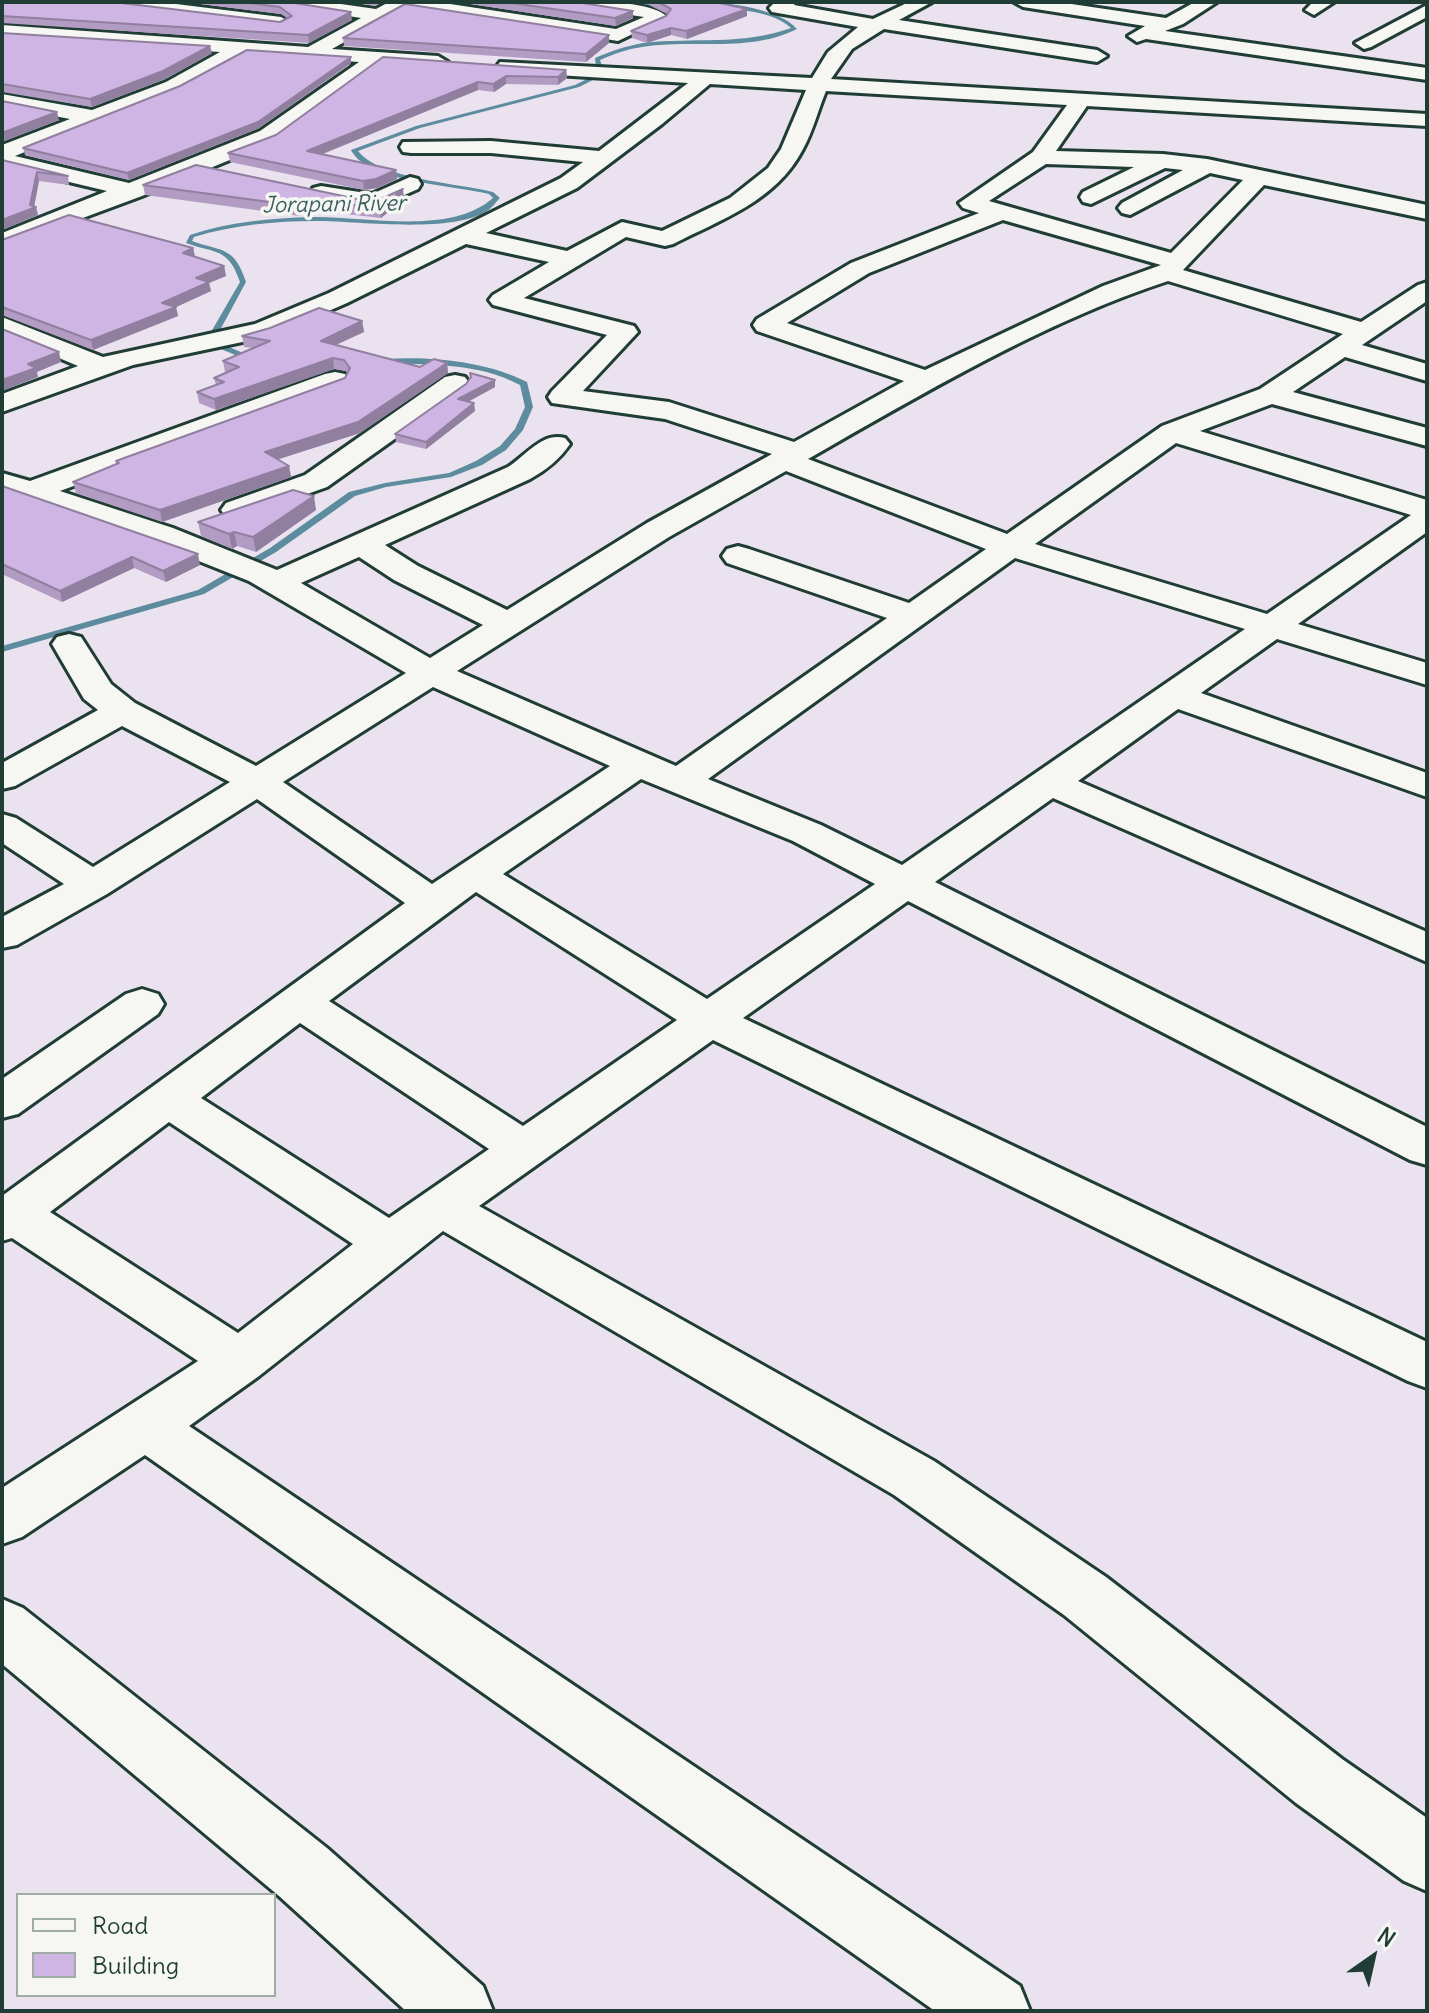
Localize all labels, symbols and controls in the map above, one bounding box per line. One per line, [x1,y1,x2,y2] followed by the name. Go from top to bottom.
[262,191,406,219] water label: Jorapani River
[16,1893,276,1997] legend
[92,1910,148,1940] text: Road
[1333,1917,1413,1997] north arrow
[1372,1921,1401,1953] text: N
[92,1950,179,1980] text: Building

